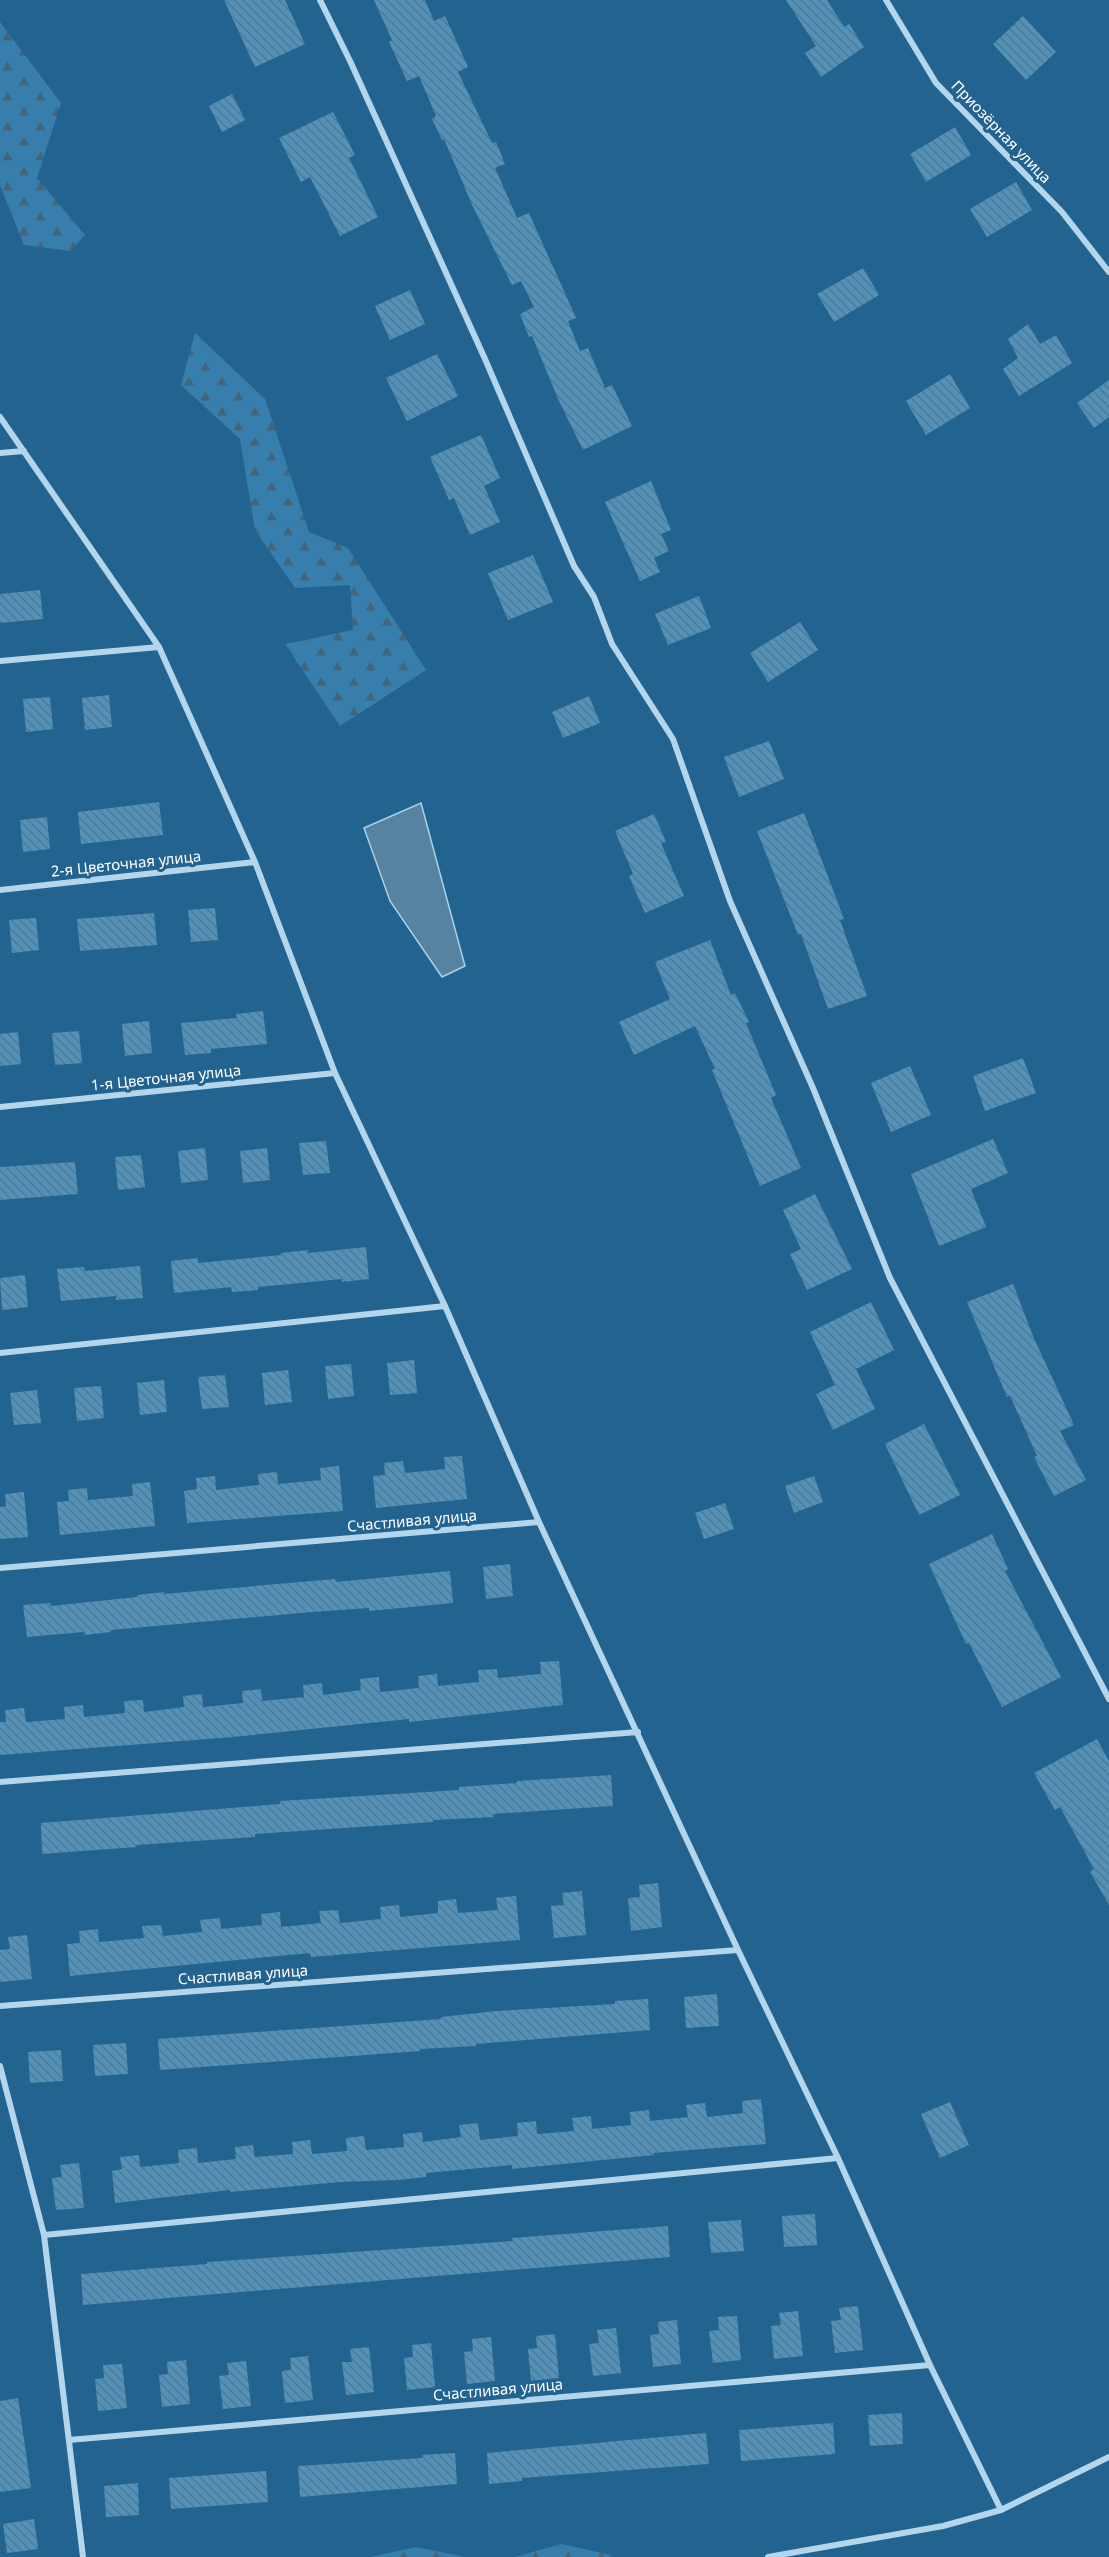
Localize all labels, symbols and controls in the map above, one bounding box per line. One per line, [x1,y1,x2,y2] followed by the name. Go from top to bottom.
[947,76,1056,187] street label: Приозёрная улица
[50,845,202,881] street label: 2-я Цветочная улица
[90,1059,242,1095] street label: 1-я Цветочная улица
[346,1504,478,1536] street label: Счастливая улица
[177,1959,309,1989] street label: Счастливая улица
[432,2373,564,2405] street label: Счастливая улица

